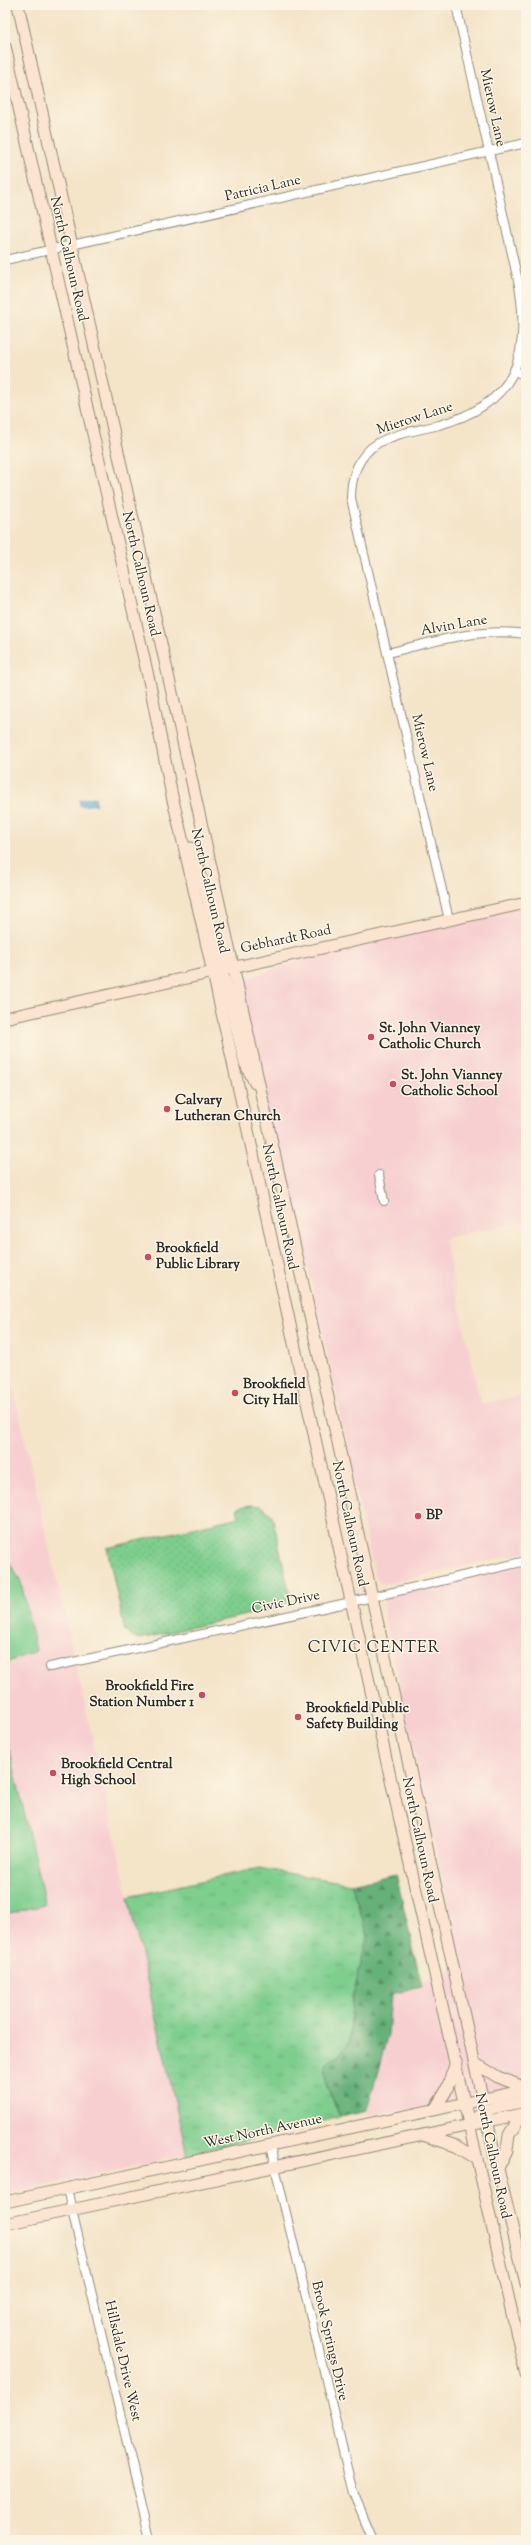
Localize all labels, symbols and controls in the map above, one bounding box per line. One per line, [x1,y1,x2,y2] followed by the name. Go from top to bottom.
[474,67,510,149] street label: Mierow Lane
[223,171,303,207] street label: Patricia Lane
[44,194,92,324] street label: North Calhoun Road
[374,397,456,441] street label: Mierow Lane
[116,509,164,639] street label: North Calhoun Road
[419,610,489,642] street label: Alvin Lane
[405,712,443,794] street label: Mierow Lane
[185,826,233,956] street label: North Calhoun Road
[239,921,333,959] street label: Gebhardt Road
[379,1019,482,1055] place label: St. John Vianney Catholic Church
[366,1032,376,1042] marker: St. John Vianney Catholic Church
[401,1066,502,1102] place label: St. John Vianney Catholic School
[388,1079,398,1089] marker: St. John Vianney Catholic School
[175,1091,282,1127] place label: Calvary Lutheran Church
[162,1104,172,1114] marker: Calvary Lutheran Church
[256,1142,302,1272] street label: North Calhoun Road
[156,1239,240,1275] place label: Brookfield Public Library
[143,1252,153,1262] marker: Brookfield Public Library
[243,1375,306,1411] place label: Brookfield City Hall
[230,1388,240,1398] marker: Brookfield City Hall
[326,1459,372,1589] street label: North Calhoun Road
[426,1506,443,1526] place label: BP
[413,1511,423,1521] marker: BP
[250,1586,322,1620] street label: Civic Drive
[308,1637,440,1660] district label: CIVIC CENTER
[89,1677,194,1713] place label: Brookfield Fire Station Number 1
[197,1690,207,1700] marker: Brookfield Fire Station Number 1
[306,1699,410,1735] place label: Brookfield Public Safety Building
[293,1712,303,1722] marker: Brookfield Public Safety Building
[61,1755,173,1791] place label: Brookfield Central High School
[48,1768,58,1778] marker: Brookfield Central High School
[396,1775,442,1905] street label: North Calhoun Road
[469,2091,515,2221] street label: North Calhoun Road
[202,2110,324,2154] street label: West North Avenue
[305,2279,353,2403] street label: Brook Springs Drive
[98,2298,146,2424] street label: Hillsdale Drive West

